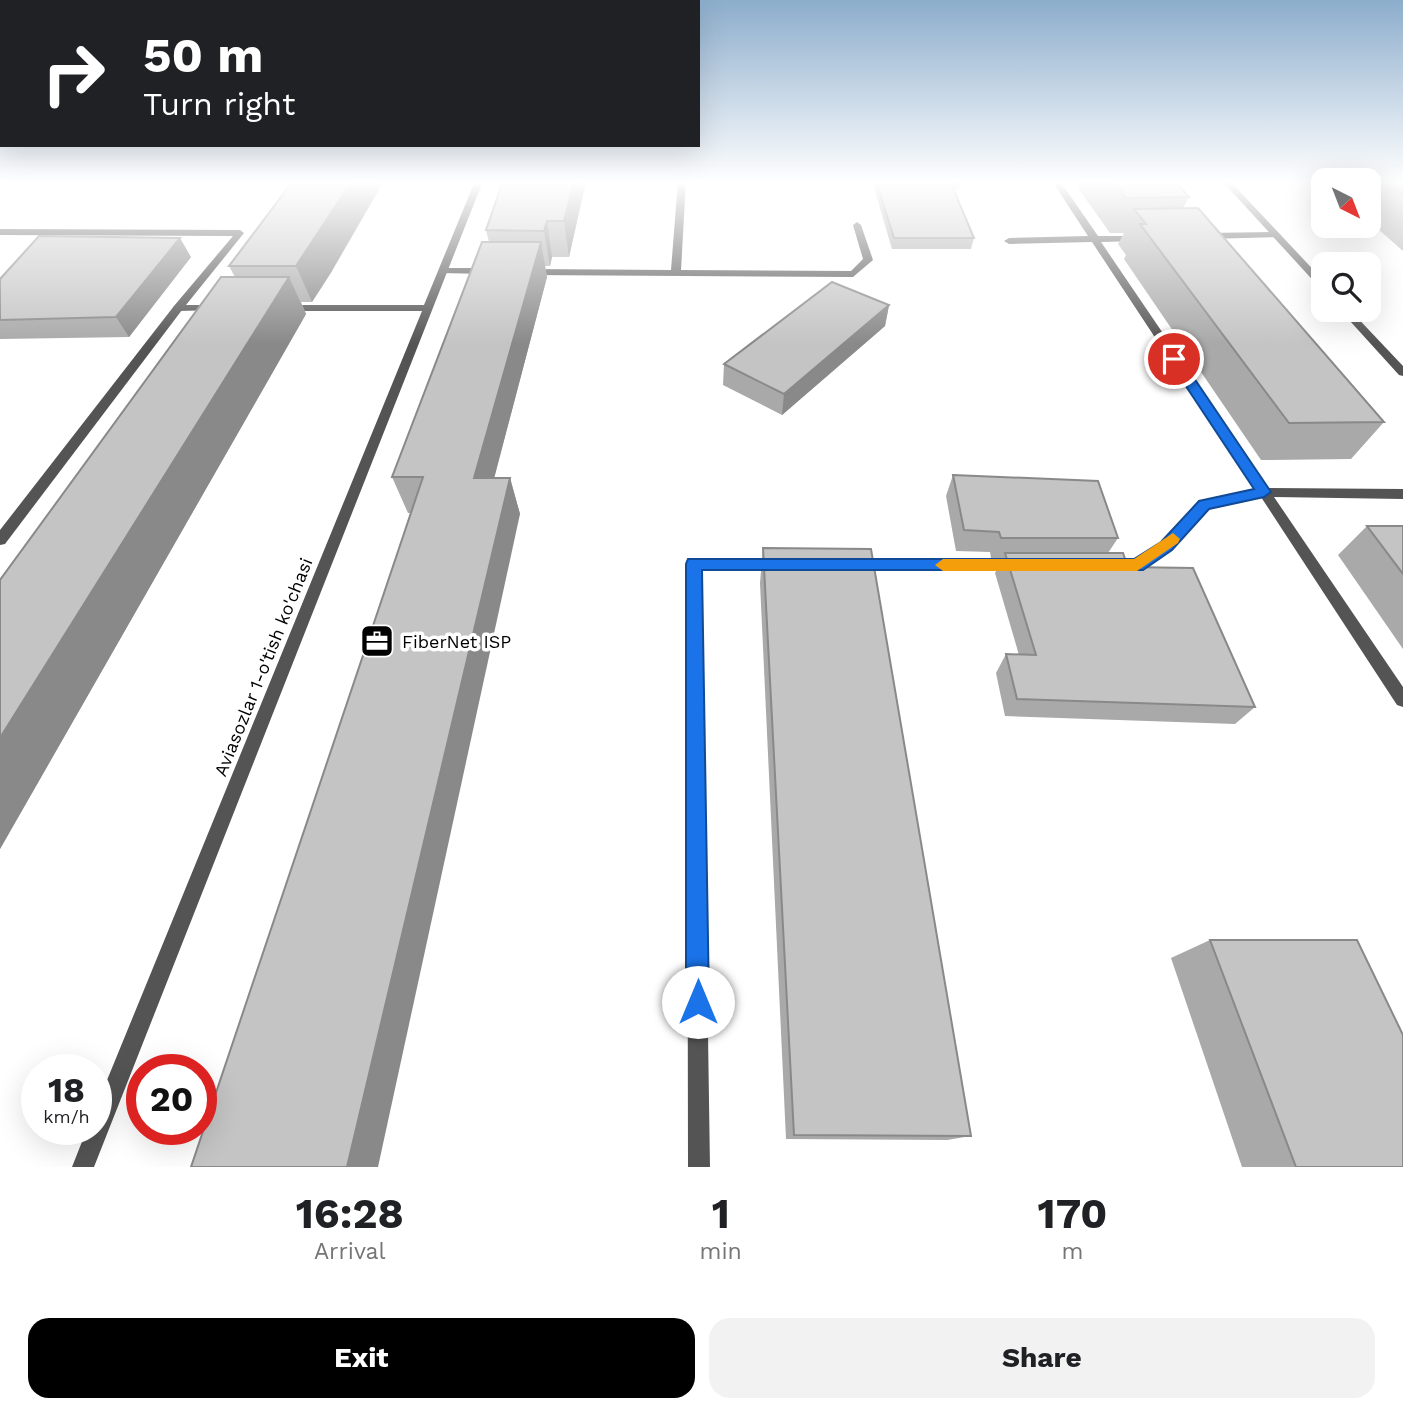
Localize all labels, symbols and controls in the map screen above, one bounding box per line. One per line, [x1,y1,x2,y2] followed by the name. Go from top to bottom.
[143,26,263,84] text: 50 m
[28,28,119,119] icon: right
[143,85,295,123] text: Turn right
[1311,168,1381,238] north arrow
[1311,168,1381,322] map controls
[1311,252,1381,322] button: search
[1144,329,1204,389] pin
[1155,340,1193,378] icon: arrive
[210,555,316,779] street label: Aviasozlar 1-o'tish ko'chasi
[358,622,396,660] office icon: FiberNet ISP
[402,631,511,652] place label: FiberNet ISP
[661,965,735,1039] position arrow
[126,1054,217,1145] speed limit sign: 20
[48,1069,85,1111] text: 18
[43,1106,90,1127] text: km/h
[296,1189,404,1238] text: 16:28
[712,1189,730,1238] text: 1
[1038,1189,1107,1238] text: 170
[314,1238,386,1265] text: Arrival
[700,1238,742,1265] text: min
[1061,1238,1083,1265] text: m
[28,1318,695,1398] button: Exit
[709,1318,1375,1398] button: Share

